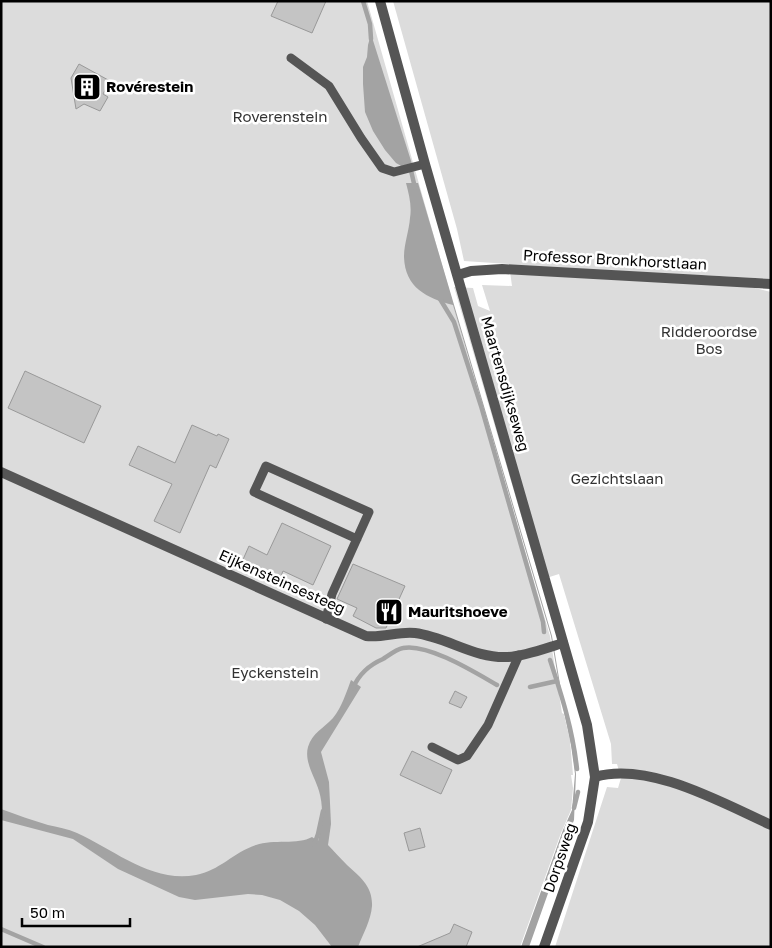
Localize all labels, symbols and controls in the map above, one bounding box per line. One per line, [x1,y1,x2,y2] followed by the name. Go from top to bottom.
[72,72,102,102] building icon: Rovérestein
[106,77,193,95] place label: Rovérestein
[232,107,328,125] park label: Roverenstein
[523,245,708,273] street label: Professor Bronkhorstlaan
[478,314,534,454] street label: Maartensdijkseweg
[661,322,758,357] park label: Ridderoordse Bos
[570,469,664,487] park label: Gezichtslaan
[216,545,348,617] street label: Eijkensteinsesteeg
[374,597,404,627] restaurant icon: Mauritshoeve
[408,602,508,620] place label: Mauritshoeve
[231,663,319,681] park label: Eyckenstein
[539,820,579,895] street label: Dorpsweg
[22,896,130,928] scale bar
[30,903,65,921] text: 50 m

